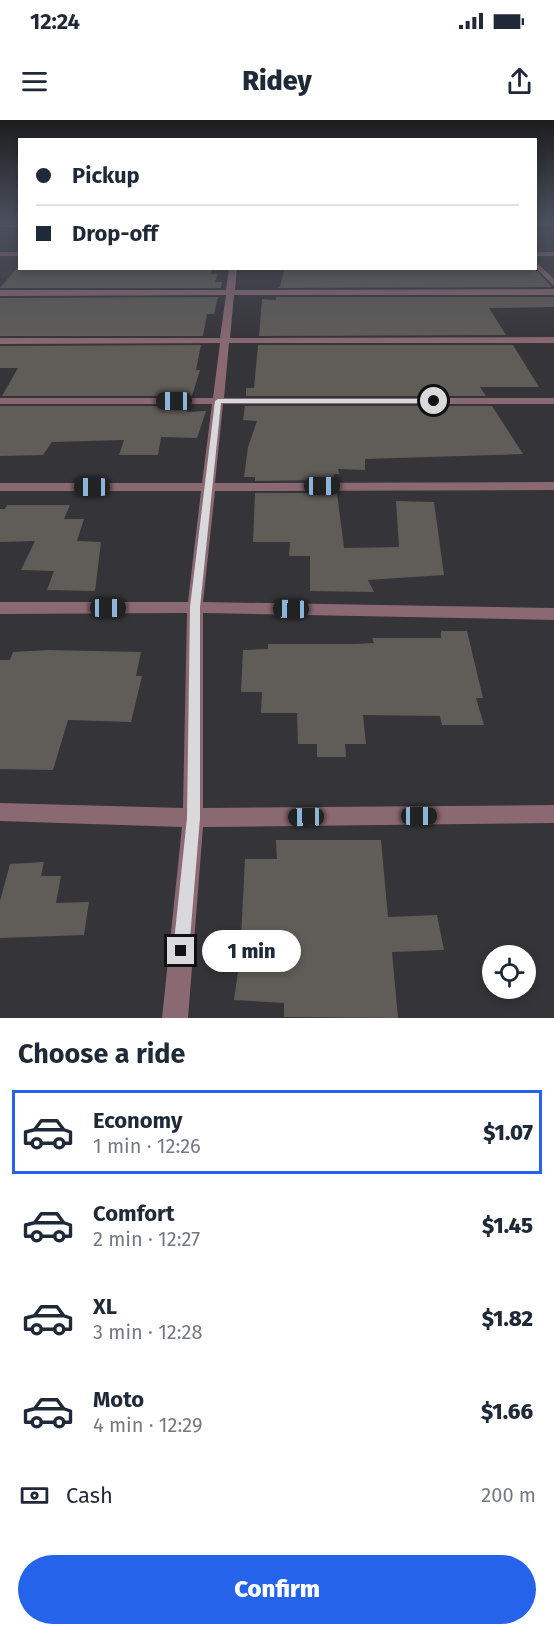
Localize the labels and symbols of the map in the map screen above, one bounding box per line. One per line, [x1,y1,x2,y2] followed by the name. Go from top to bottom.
[420,387,447,414] route start
[156,392,192,410] car
[304,477,340,495] car
[74,478,110,496] car
[90,599,126,617] car
[273,600,309,618] car
[401,807,437,825] car
[288,808,324,826] car
[202,930,301,972] callout: 1 min
[167,937,194,964] route end

